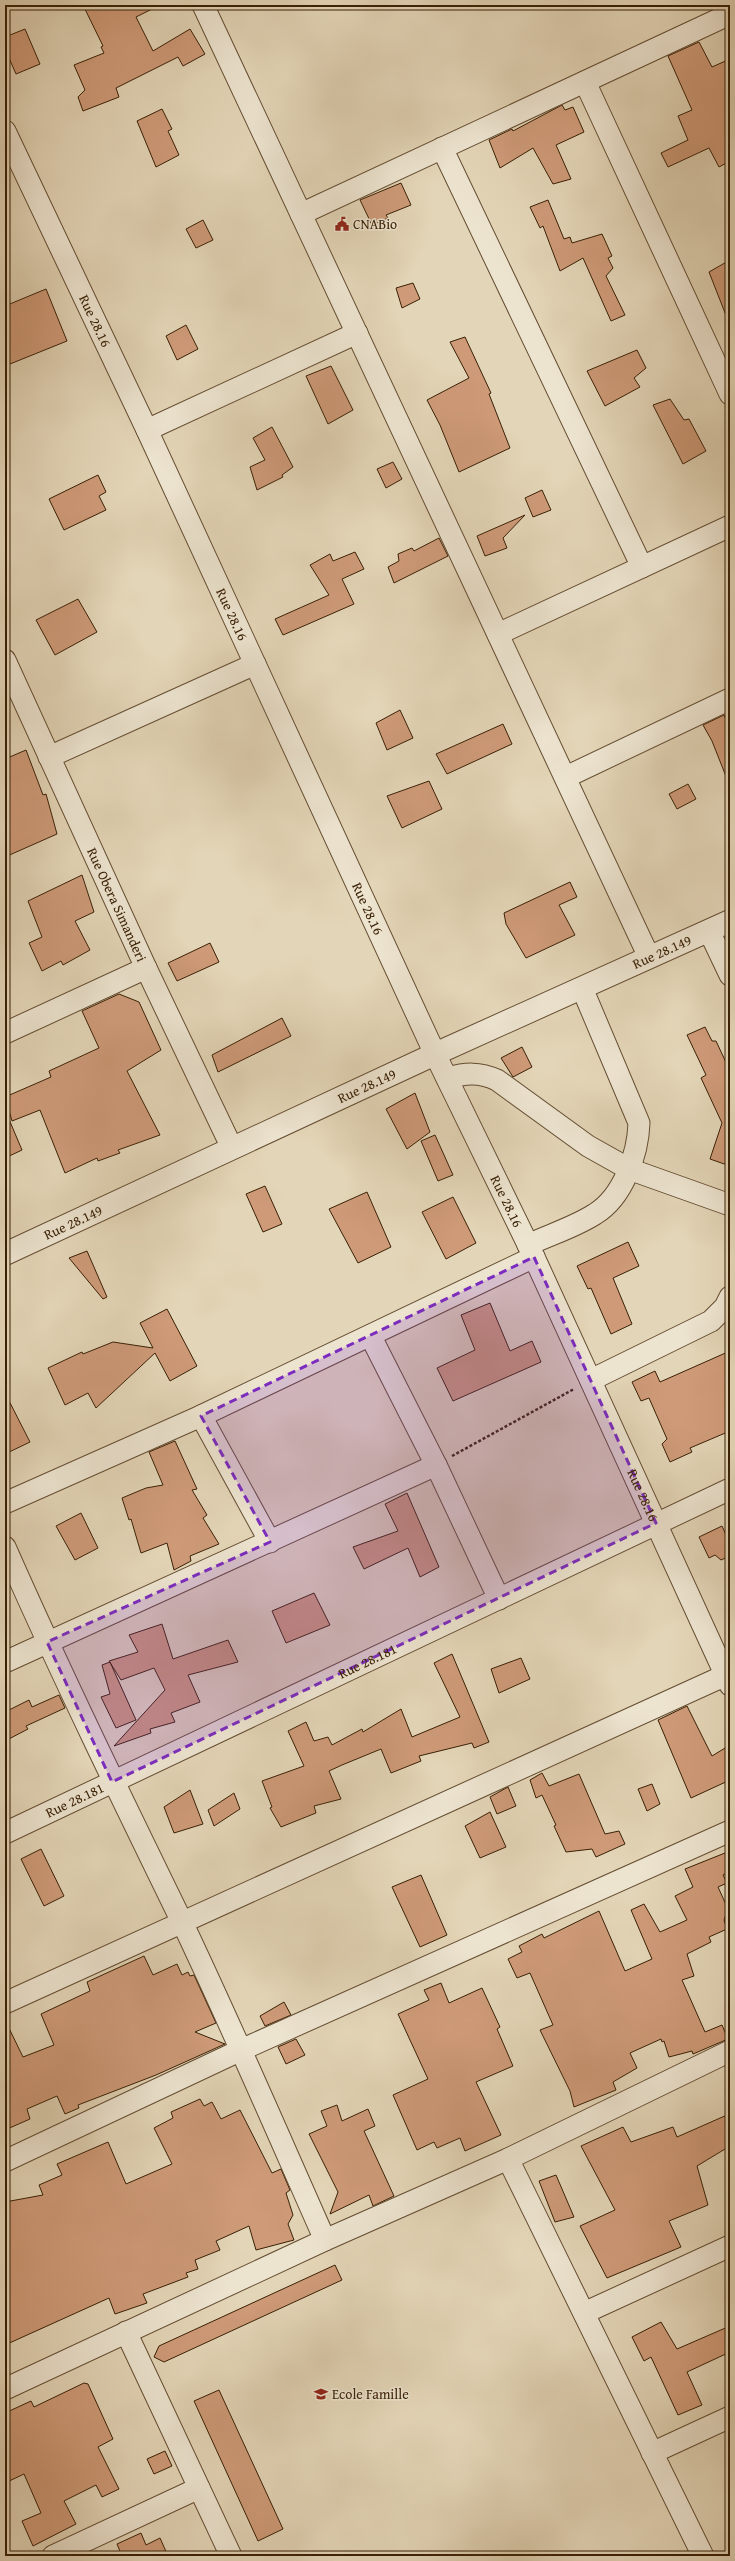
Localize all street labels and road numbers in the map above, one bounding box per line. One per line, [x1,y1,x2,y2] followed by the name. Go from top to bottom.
[74,291,116,350] street label: Rue 28.16
[211,585,253,644] street label: Rue 28.16
[82,844,152,965] street label: Rue Obera Simanderi
[347,879,389,938] street label: Rue 28.16
[629,930,695,974] street label: Rue 28.149
[334,1063,400,1108] street label: Rue 28.149
[486,1172,528,1231] street label: Rue 28.16
[40,1200,106,1245] street label: Rue 28.149
[622,1466,664,1525] street label: Rue 28.16
[335,1639,400,1684] street label: Rue 28.181
[42,1778,107,1822] street label: Rue 28.181

